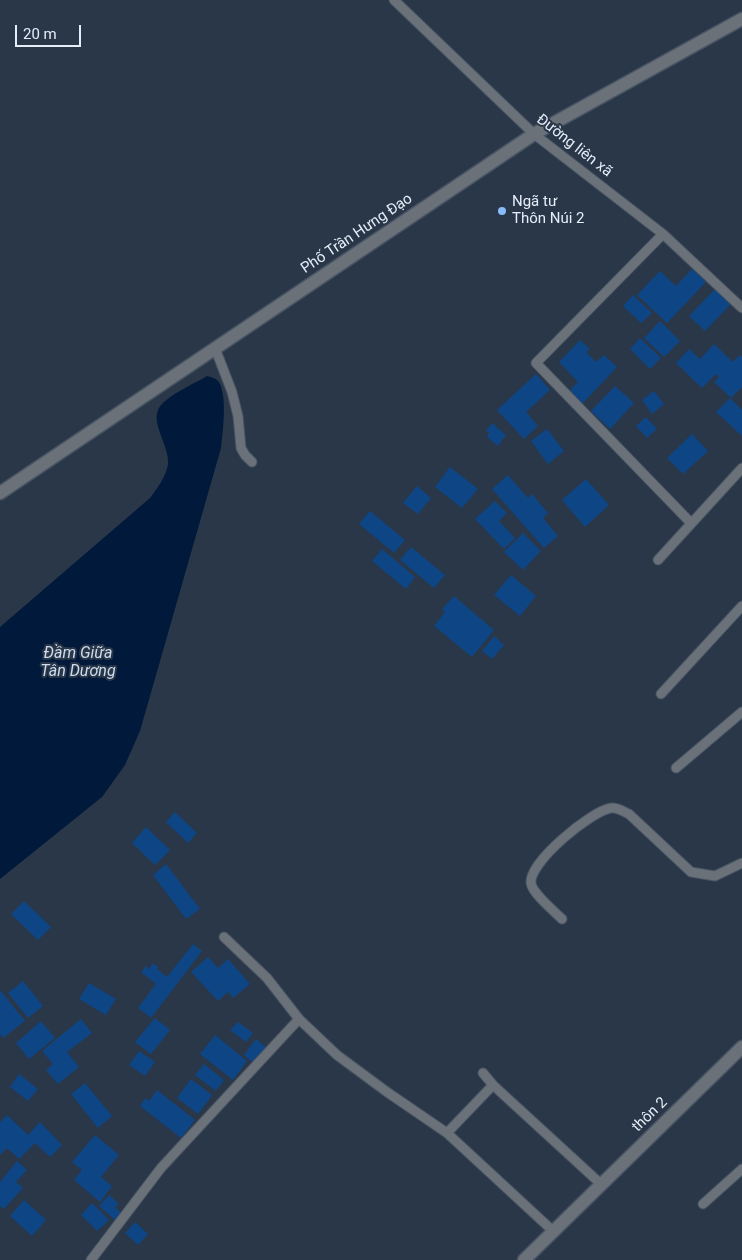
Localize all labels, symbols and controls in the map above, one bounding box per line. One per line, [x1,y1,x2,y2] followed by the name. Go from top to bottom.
[18,15,84,47] scale bar
[23,25,57,43] text: 20 m
[533,111,615,181] street label: Đường liên xã
[298,190,416,278] street label: Phố Trần Hưng Đạo
[512,193,585,228] place label: Ngã tư Thôn Núi 2
[496,205,508,217] marker: Ngã tư Thôn Núi 2
[40,644,116,682] water label: Đầm Giữa Tân Dương
[629,1094,671,1136] street label: thôn 2

